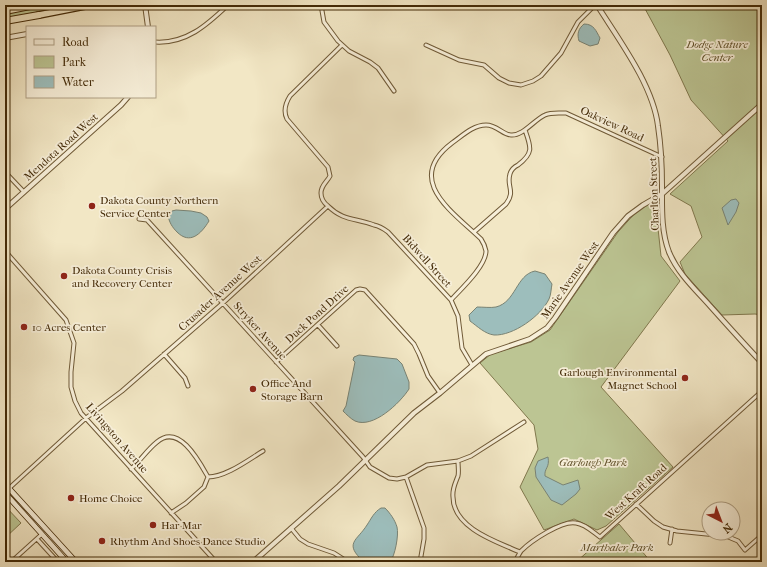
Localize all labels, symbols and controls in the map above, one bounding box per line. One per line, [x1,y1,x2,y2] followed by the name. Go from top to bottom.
[26,26,156,98] legend
[62,35,89,49] text: Road
[685,38,748,64] park label: Dodge Nature Center
[62,55,87,69] text: Park
[61,75,95,89] text: Water
[578,104,647,145] street label: Oakview Road
[21,110,101,184] street label: Mendota Road West
[646,157,662,231] street label: Charlton Street
[100,194,219,220] place label: Dakota County Northern Service Center
[87,201,97,211] marker: Dakota County Northern Service Center
[400,232,454,290] street label: Bidwell Street
[538,238,602,321] street label: Marie Avenue West
[176,252,264,334] street label: Crusader Avenue West
[72,264,172,290] place label: Dakota County Crisis and Recovery Center
[59,271,69,281] marker: Dakota County Crisis and Recovery Center
[283,282,352,346] street label: Duck Pond Drive
[231,299,290,363] street label: Stryker Avenue
[32,321,106,334] place label: 10 Acres Center
[19,322,29,332] marker: 10 Acres Center
[559,366,677,392] place label: Garlough Environmental Magnet School
[680,373,690,383] marker: Garlough Environmental Magnet School
[261,377,323,403] place label: Office And Storage Barn
[248,384,258,394] marker: Office And Storage Barn
[83,400,151,476] street label: Livingston Avenue
[559,456,627,469] park label: Garlough Park
[602,460,670,524] street label: West Kraft Road
[79,492,143,505] place label: Home Choice
[66,493,76,503] marker: Home Choice
[701,501,741,541] north arrow
[161,519,202,532] place label: Har Mar
[148,520,158,530] marker: Har Mar
[719,520,735,536] text: N
[110,535,266,548] place label: Rhythm And Shoes Dance Studio
[97,536,107,546] marker: Rhythm And Shoes Dance Studio
[580,541,654,554] park label: Marthaler Park

